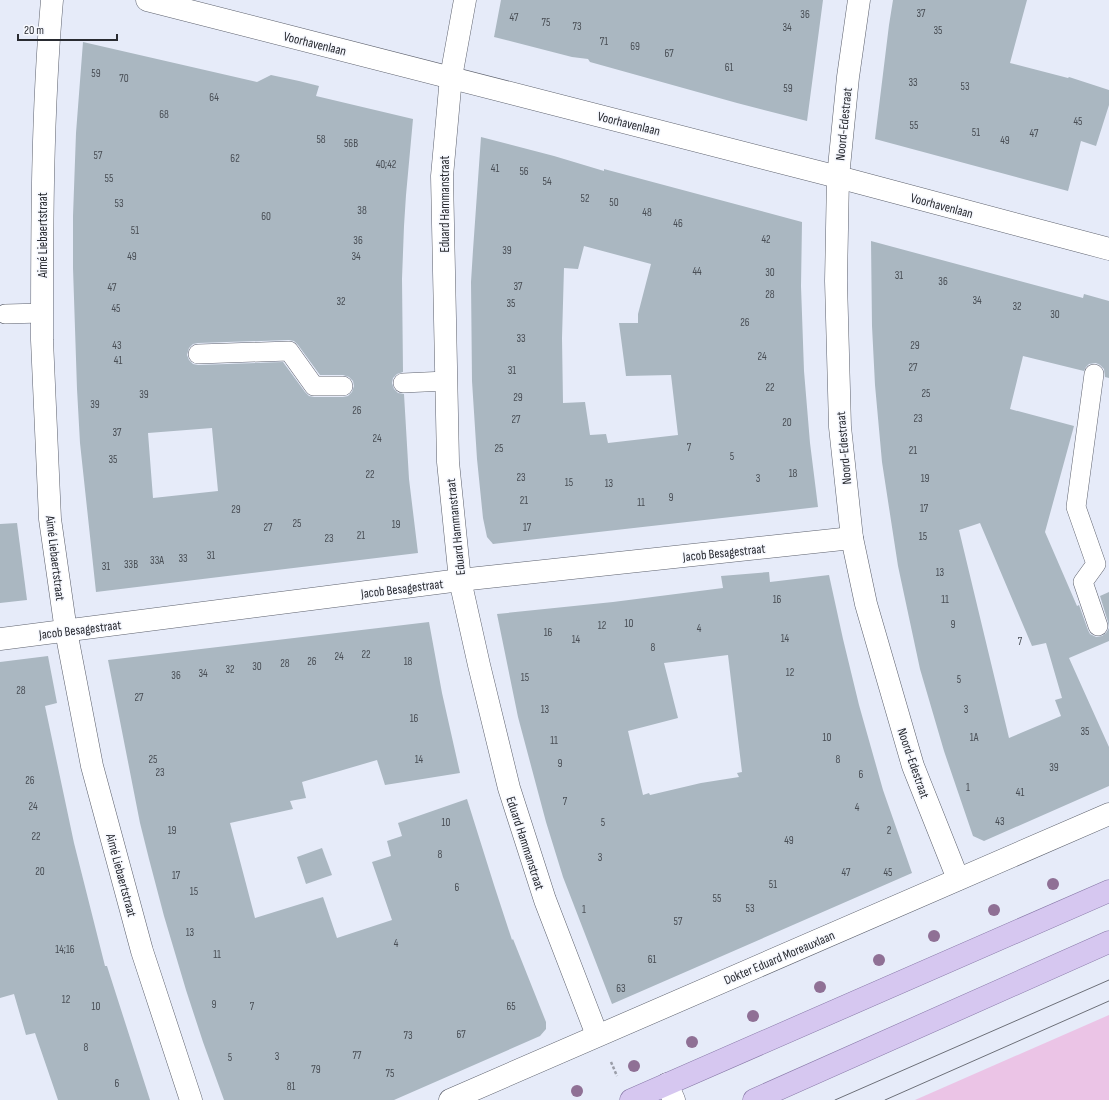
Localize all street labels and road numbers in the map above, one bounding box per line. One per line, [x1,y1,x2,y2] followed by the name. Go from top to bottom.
[282,28,348,59] street label: Voorhavenlaan
[832,87,856,161] street label: Noord-Edestraat
[596,108,662,139] street label: Voorhavenlaan
[437,155,453,253] street label: Eduard Hammanstraat
[909,190,975,222] street label: Voorhavenlaan
[35,192,51,279] street label: Aimé Liebaertstraat
[833,411,855,485] street label: Noord-Edestraat
[443,478,469,576] street label: Eduard Hammanstraat
[42,514,68,602] street label: Aimé Liebaertstraat
[681,541,766,565] street label: Jacob Besagestraat
[359,576,444,602] street label: Jacob Besagestraat
[37,617,122,643] street label: Jacob Besagestraat
[894,726,933,801] street label: Noord-Edestraat
[502,795,548,892] street label: Eduard Hammanstraat
[102,831,140,919] street label: Aimé Liebaertstraat
[722,927,837,989] street label: Dokter Eduard Moreauxlaan

